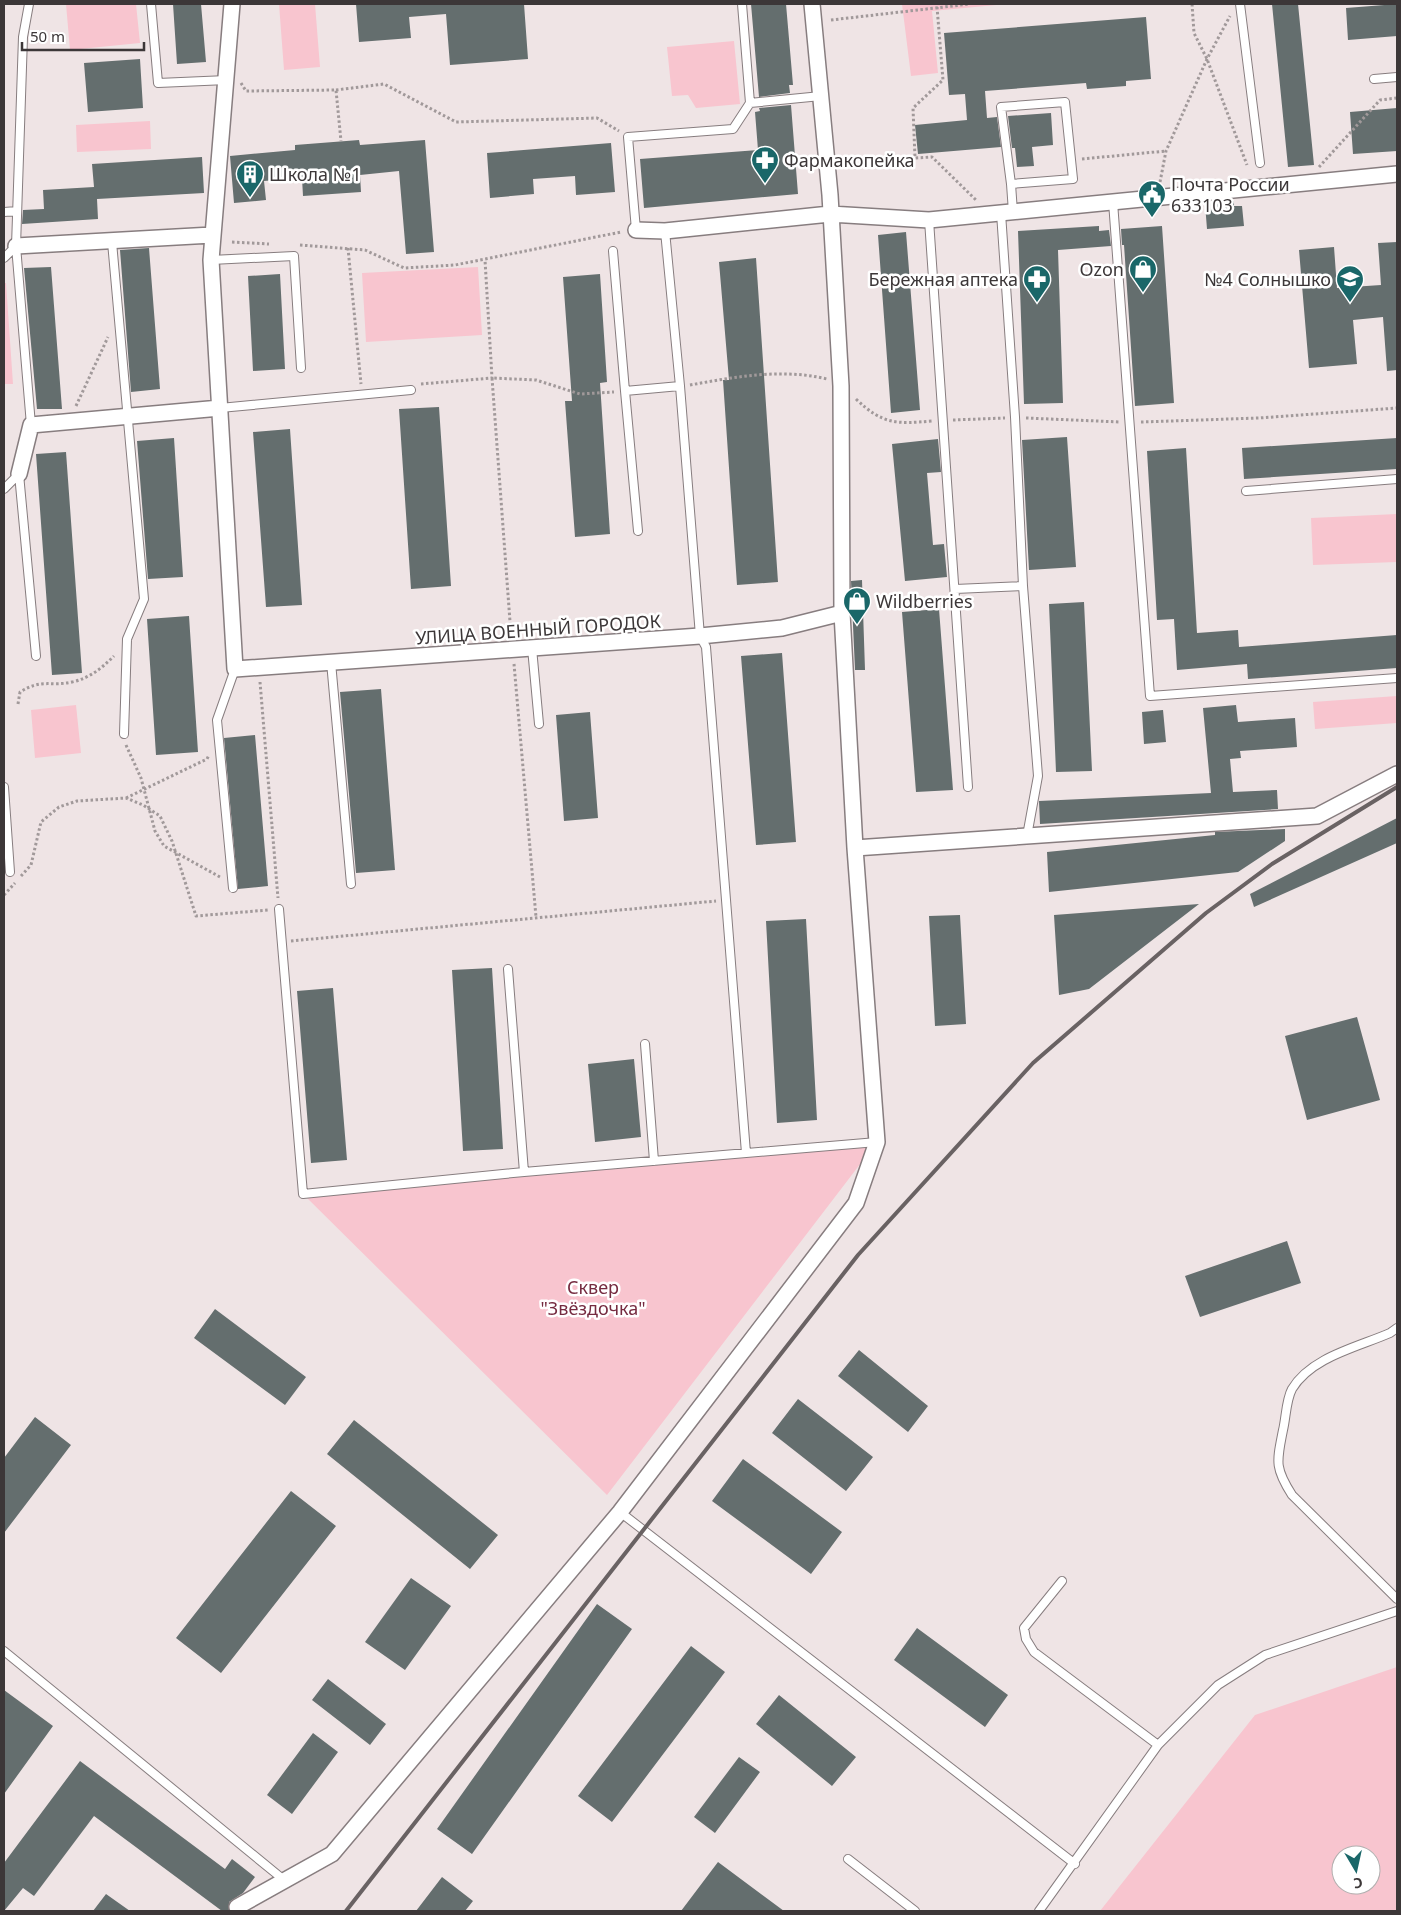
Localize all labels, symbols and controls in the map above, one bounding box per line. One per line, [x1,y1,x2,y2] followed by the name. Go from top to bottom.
[22,20,145,52] scale bar
[30,26,65,46] text: 50 m
[750,145,780,184] pharmacy icon: Фармакопейка
[784,148,915,172] place label: Фармакопейка
[235,159,265,198] building icon: Школа №1
[269,162,361,186] place label: Школа №1
[1171,172,1290,217] place label: Почта России 633103
[1137,179,1167,218] public building icon: Почта России 633103
[1128,254,1158,293] shop icon: Ozon
[1079,257,1124,281] place label: Ozon
[1022,264,1052,303] pharmacy icon: Бережная аптека
[1335,264,1365,303] school or university icon: №4 Солнышко
[869,267,1018,291] place label: Бережная аптека
[1204,267,1331,291] place label: №4 Солнышко
[842,586,872,625] shop icon: Wildberries
[876,589,973,613] place label: Wildberries
[415,608,662,650] street label: УЛИЦА ВОЕННЫЙ ГОРОДОК
[541,1275,646,1320] park label: Сквер "Звёздочка"
[1331,1845,1381,1895] north arrow
[1352,1873,1364,1893] text: С

